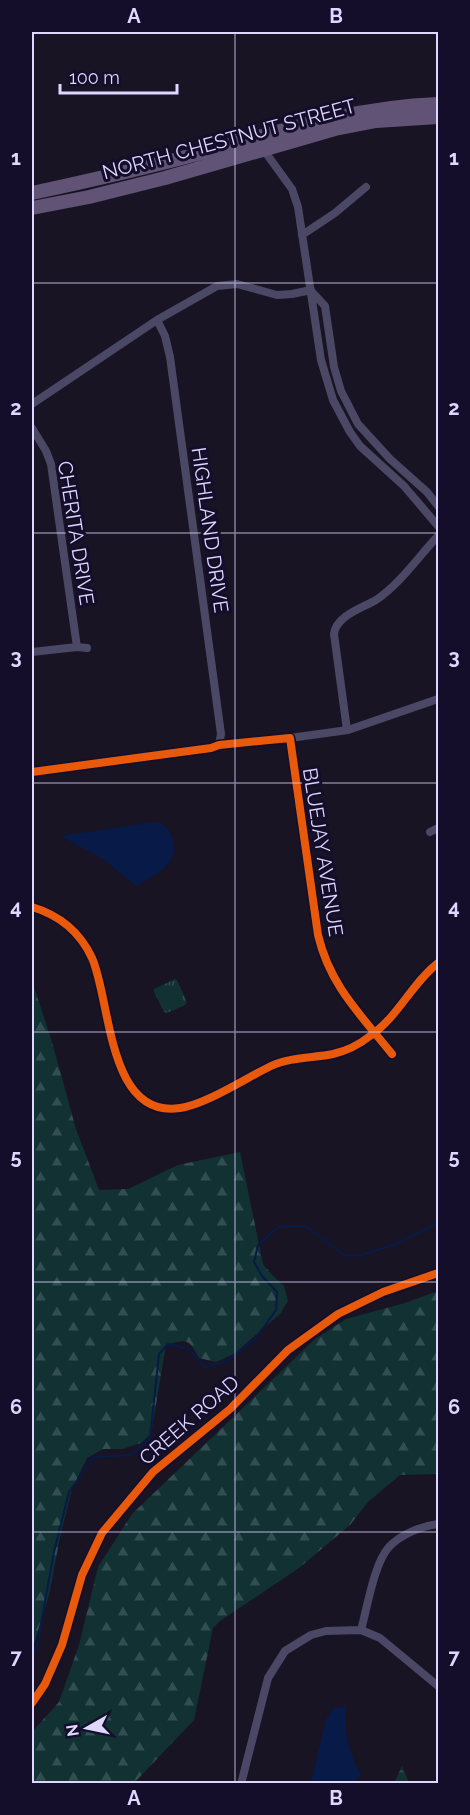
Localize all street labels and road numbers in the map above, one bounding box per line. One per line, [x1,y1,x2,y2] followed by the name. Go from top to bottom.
[100,94,358,184] street label: NORTH CHESTNUT STREET
[187,446,233,614] street label: HIGHLAND DRIVE
[53,459,99,607] street label: CHERITA DRIVE
[298,766,348,938] street label: BLUEJAY AVENUE
[134,1370,244,1470] street label: CREEK ROAD

